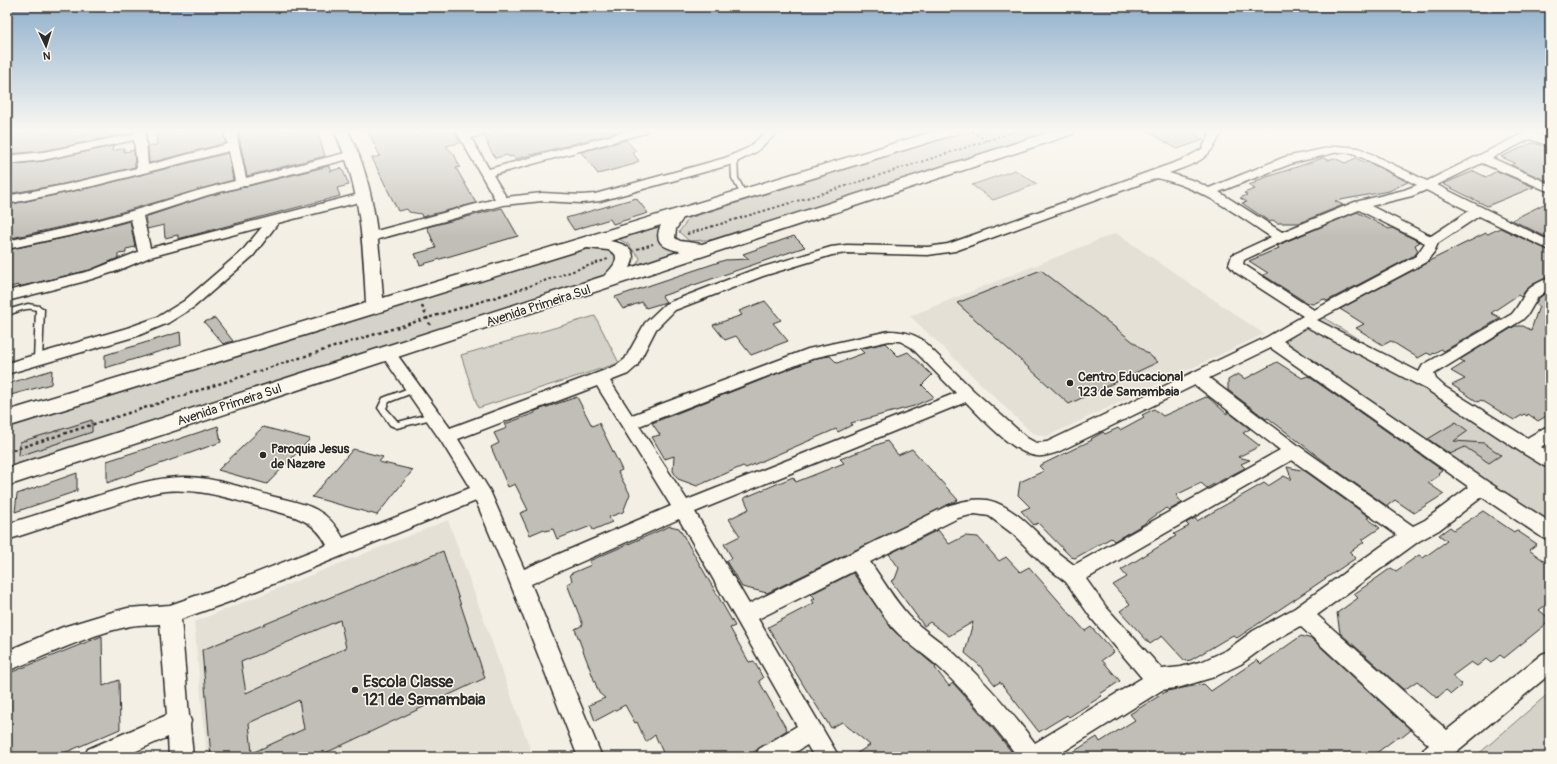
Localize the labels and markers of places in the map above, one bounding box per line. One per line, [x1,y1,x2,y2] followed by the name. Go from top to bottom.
[1078,369,1183,400] place label: Centro Educacional 123 de Samambaia
[1065,378,1075,388] marker: Centro Educacional 123 de Samambaia
[271,441,350,472] place label: Paroquia Jesus de Nazare
[258,450,268,460] marker: Paroquia Jesus de Nazare
[363,672,486,710] place label: Escola Classe 121 de Samambaia
[350,685,360,695] marker: Escola Classe 121 de Samambaia

